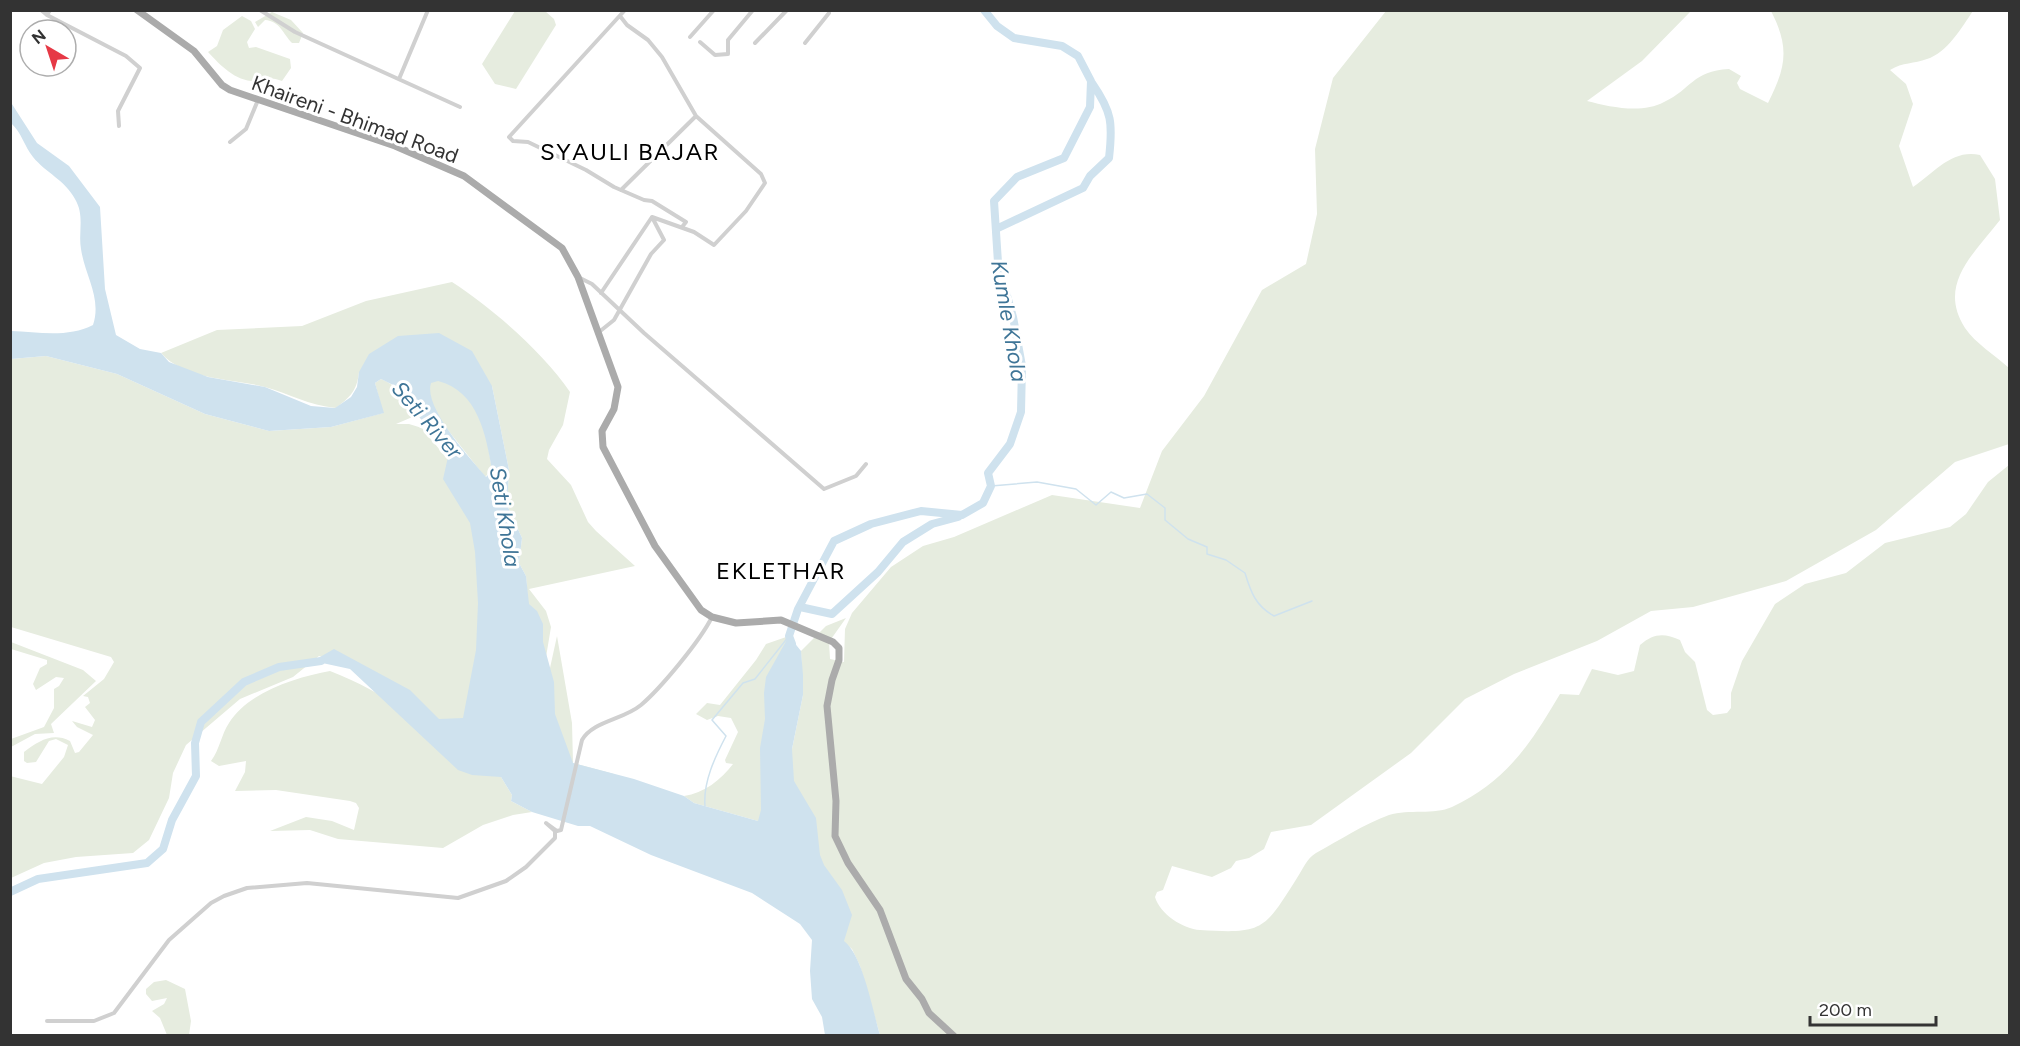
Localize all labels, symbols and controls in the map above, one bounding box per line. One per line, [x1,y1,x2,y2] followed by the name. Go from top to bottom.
[18,18,78,78] north arrow
[28,25,50,48] text: N
[248,70,462,168] street label: Khaireni - Bhimad Road
[540,137,720,166] district label: SYAULI BAJAR
[985,258,1033,384] water label: Kumle Khola
[386,376,469,466] water label: Seti River
[484,465,526,569] water label: Seti Khola
[716,556,846,585] district label: EKLETHAR
[1810,989,1936,1027] scale bar
[1819,999,1872,1021] text: 200 m

